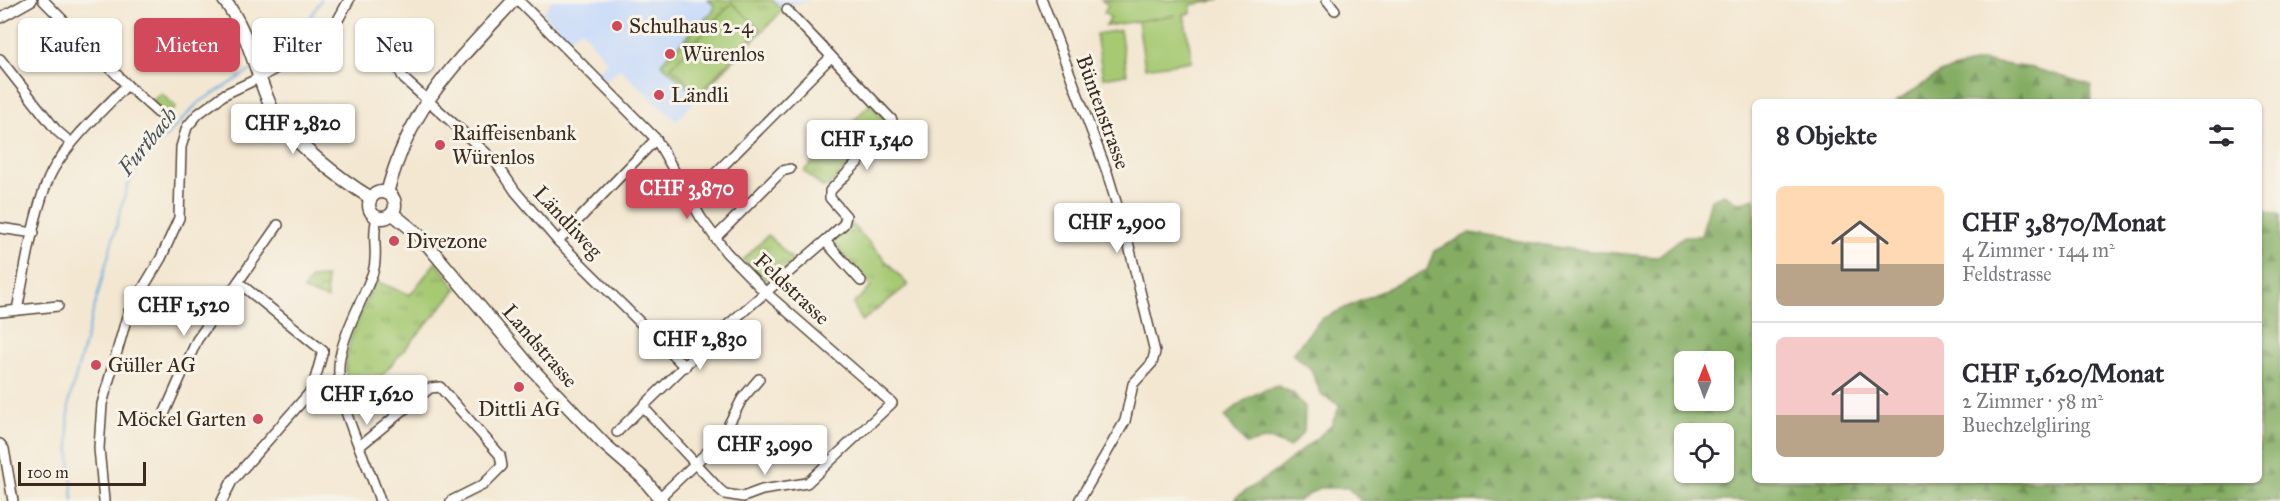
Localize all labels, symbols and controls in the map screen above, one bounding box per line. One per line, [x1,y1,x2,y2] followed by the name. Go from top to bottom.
[629,13,754,39] place label: Schulhaus 2-4
[18,18,122,72] chip: Kaufen
[134,18,240,72] chip: Mieten
[252,18,343,72] chip: Filter
[355,18,434,72] chip: Neu
[610,19,624,33] marker: Schulhaus 2-4
[682,41,765,67] place label: Würenlos
[663,47,677,61] marker: Würenlos
[1070,51,1136,173] street label: Büntenstrasse
[671,82,729,108] place label: Ländli
[652,88,666,102] marker: Ländli
[111,102,183,182] water label: Furtbach
[224,104,362,155] pin: CHF 2,820
[245,111,341,135] text: CHF 2,820
[1776,119,1877,151] text: 8 Objekte
[2205,119,2238,152] icon: filters
[452,120,577,170] place label: Raiffeisenbank Würenlos
[798,120,936,171] pin: CHF 1,540
[821,127,913,151] text: CHF 1,540
[433,138,447,152] marker: Raiffeisenbank Würenlos
[618,169,756,220] pin: CHF 3,870
[640,176,734,200] text: CHF 3,870
[528,180,608,264] street label: Ländliweg
[1048,203,1186,254] pin: CHF 2,900
[1962,206,2166,238] text: CHF 3,870/Monat
[1068,210,1166,234] text: CHF 2,900
[1824,210,1896,282] icon: home
[406,228,487,254] place label: Divezone
[387,234,401,248] marker: Divezone
[1962,238,2115,262] text: 4 Zimmer · 144 m²
[749,247,835,331] street label: Feldstrasse
[1962,262,2052,286] text: Feldstrasse
[115,286,253,337] pin: CHF 1,520
[138,293,230,317] text: CHF 1,520
[497,299,583,393] street label: Landstrasse
[631,320,769,371] pin: CHF 2,830
[653,327,747,351] text: CHF 2,830
[1674,351,1734,411] north arrow
[1674,351,1734,483] map controls
[108,352,196,378] place label: Güller AG
[1962,357,2164,389] text: CHF 1,620/Monat
[89,358,103,372] marker: Güller AG
[1824,361,1896,433] icon: home
[298,375,436,426] pin: CHF 1,620
[512,380,526,394] marker: Dittli AG
[320,382,414,406] text: CHF 1,620
[1962,389,2103,413] text: 2 Zimmer · 58 m²
[478,396,560,422] place label: Dittli AG
[117,406,246,432] place label: Möckel Garten
[251,412,265,426] marker: Möckel Garten
[1962,413,2090,437] text: Buechzelgliring
[1674,423,1734,483] button: locate
[696,425,834,476] pin: CHF 3,090
[717,432,813,456] text: CHF 3,090
[18,459,146,486] scale bar
[27,463,69,482] text: 100 m

